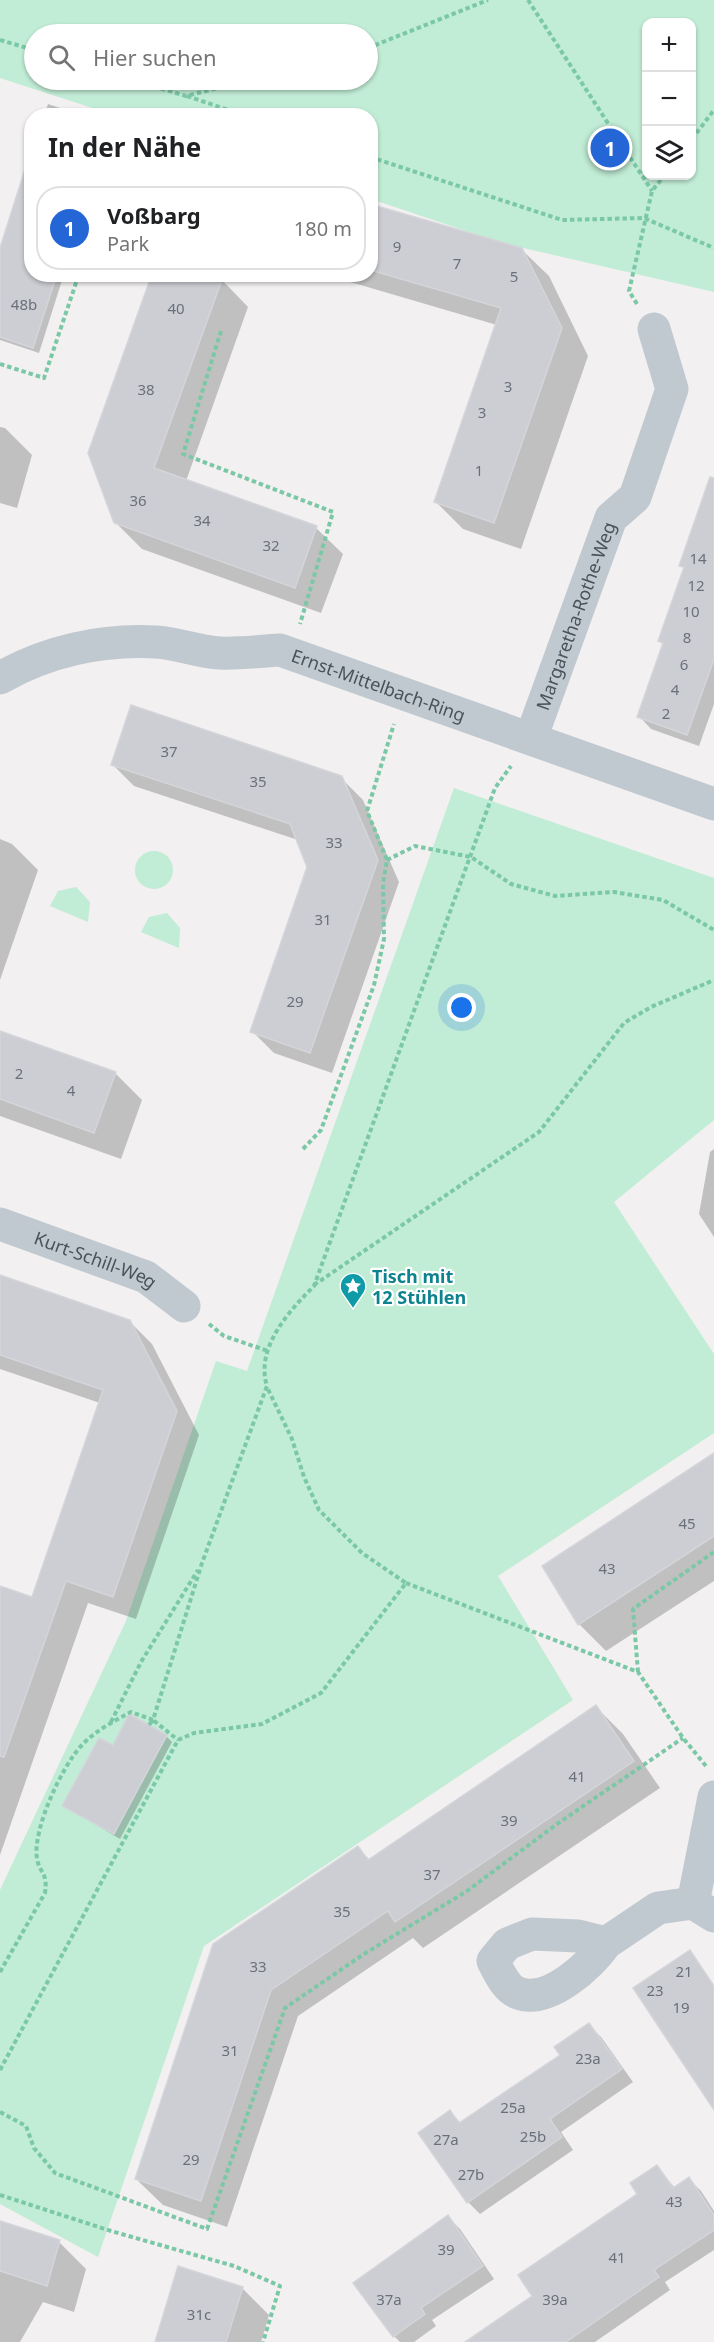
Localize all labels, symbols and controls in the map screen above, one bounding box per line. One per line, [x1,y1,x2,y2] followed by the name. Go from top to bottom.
[642,18,696,180] map controls
[642,18,696,72] button: +
[24,24,378,90] search box
[45,41,78,74] icon: search
[93,42,217,72] text: Hier suchen
[642,72,696,126] button: −
[590,126,630,170] pin: 1
[642,126,696,180] button: layers
[48,129,201,165] text: In der Nähe
[107,200,201,230] text: Voßbarg
[64,215,75,242] text: 1
[294,215,352,242] text: 180 m
[107,230,149,257] text: Park
[393,236,401,256] house number: 9
[453,253,461,273] house number: 7
[510,266,518,286] house number: 5
[11,294,37,314] house number: 48b
[167,298,185,318] house number: 40
[504,376,512,396] house number: 3
[137,379,155,399] house number: 38
[478,402,486,422] house number: 3
[475,460,483,480] house number: 1
[129,490,147,510] house number: 36
[193,510,211,530] house number: 34
[530,518,621,713] street label: Margaretha-Rothe-Weg
[262,535,280,555] house number: 32
[689,548,707,568] house number: 14
[687,575,705,595] house number: 12
[682,601,700,621] house number: 10
[683,627,691,647] house number: 8
[288,643,469,727] street label: Ernst-Mittelbach-Ring
[680,654,688,674] house number: 6
[671,679,680,699] house number: 4
[662,703,670,723] house number: 2
[160,741,178,761] house number: 37
[249,771,267,791] house number: 35
[325,832,343,852] house number: 33
[314,909,332,929] house number: 31
[286,991,304,1011] house number: 29
[447,993,476,1022] your location
[15,1063,23,1083] house number: 2
[67,1080,76,1100] house number: 4
[31,1226,162,1293] street label: Kurt-Schill-Weg
[372,1264,466,1309] place label: Tisch mit 12 Stühlen
[338,1271,368,1309] place icon: Tisch mit 12 Stühlen
[678,1513,696,1533] house number: 45
[598,1558,616,1578] house number: 43
[568,1766,586,1786] house number: 41
[500,1810,518,1830] house number: 39
[423,1864,441,1884] house number: 37
[333,1901,351,1921] house number: 35
[249,1956,267,1976] house number: 33
[675,1961,693,1981] house number: 21
[646,1980,664,2000] house number: 23
[672,1997,690,2017] house number: 19
[221,2040,239,2060] house number: 31
[575,2048,601,2068] house number: 23a
[500,2097,526,2117] house number: 25a
[520,2126,546,2146] house number: 25b
[433,2129,459,2149] house number: 27a
[182,2149,200,2169] house number: 29
[458,2164,484,2184] house number: 27b
[665,2191,683,2211] house number: 43
[437,2239,455,2259] house number: 39
[608,2247,626,2267] house number: 41
[376,2289,402,2309] house number: 37a
[542,2289,568,2309] house number: 39a
[187,2304,211,2324] house number: 31c

